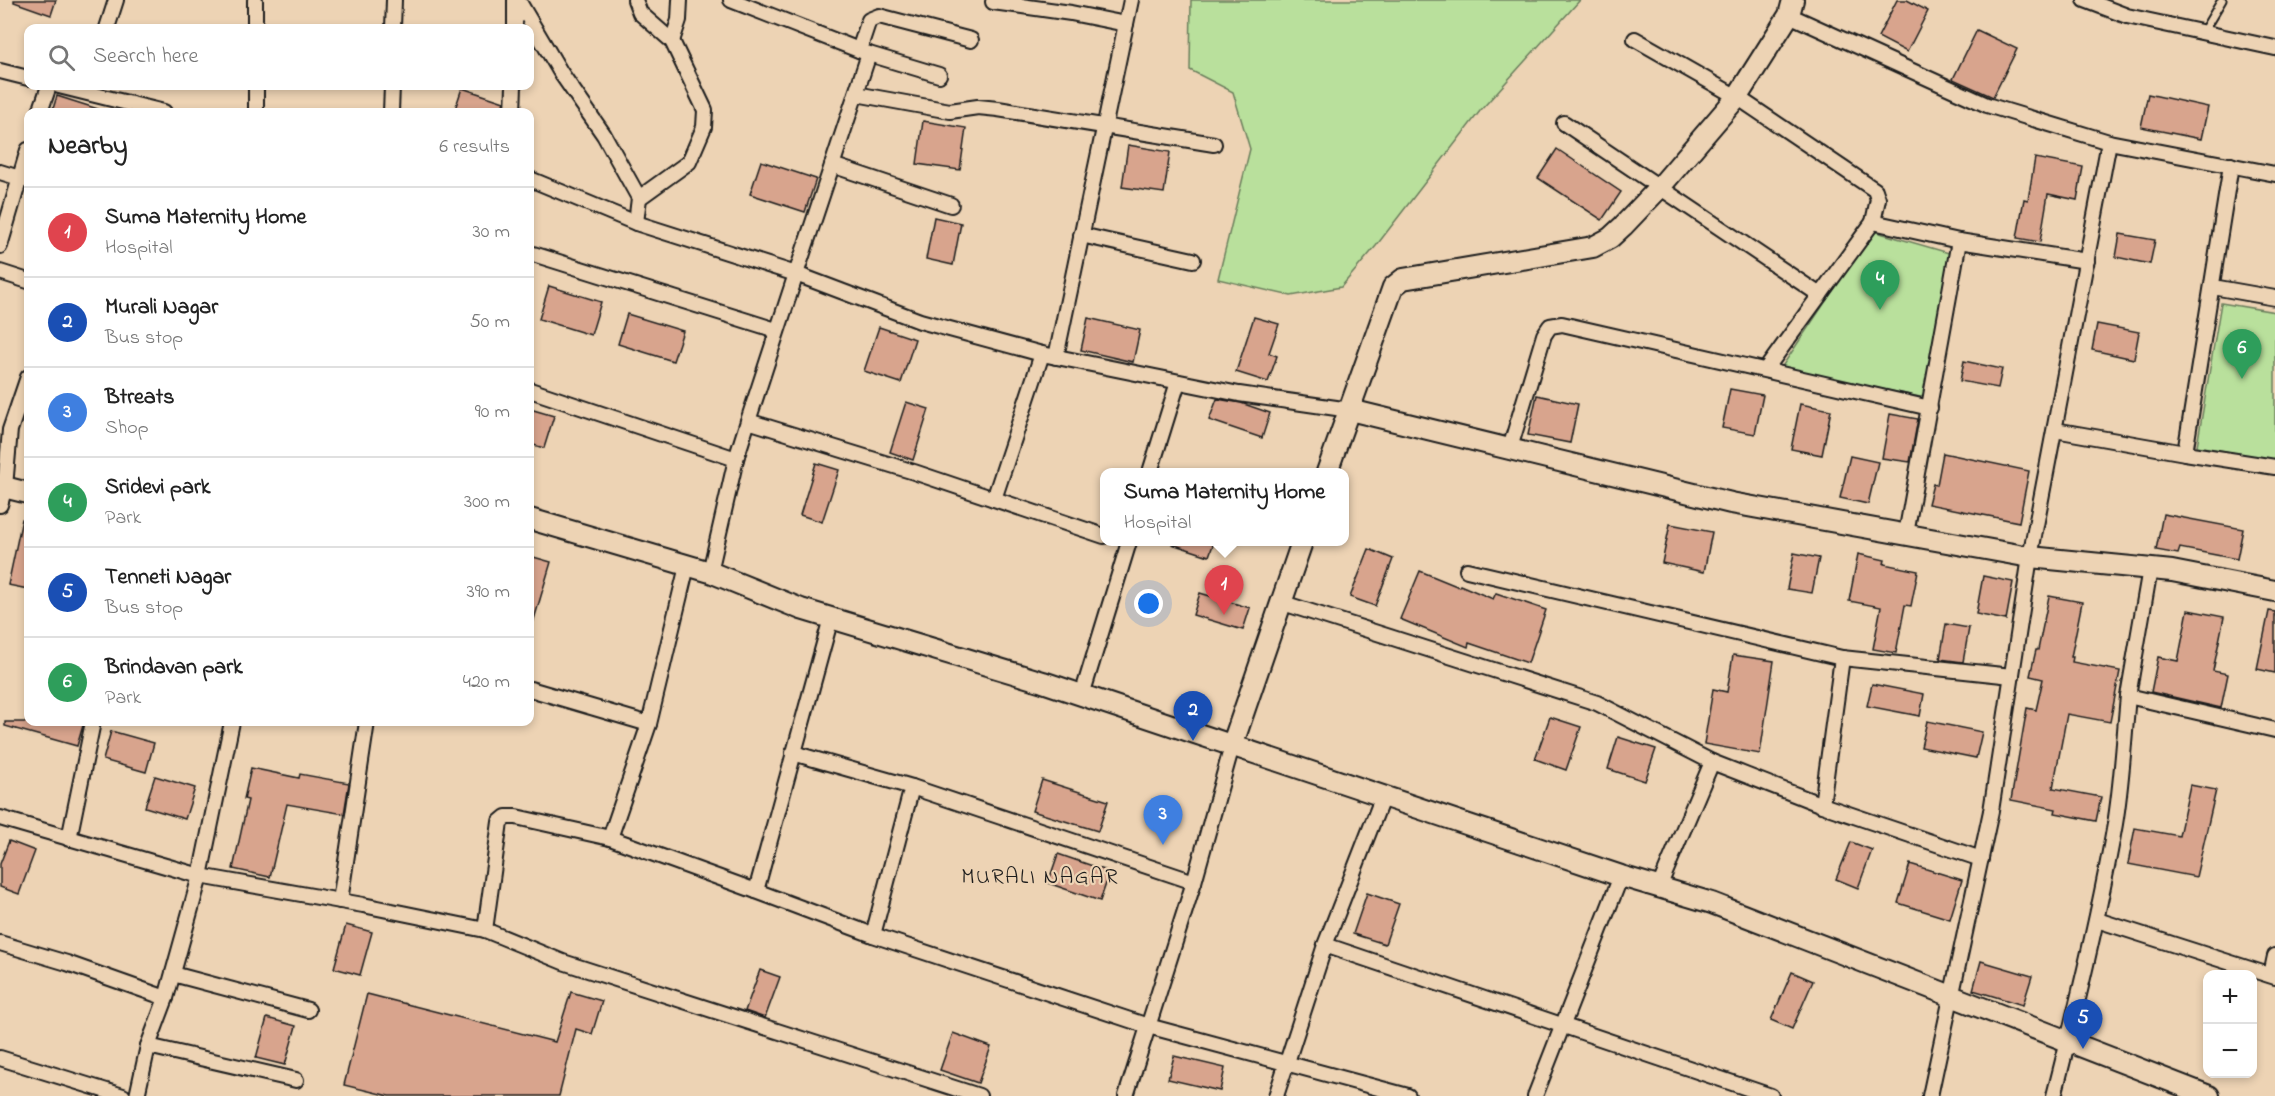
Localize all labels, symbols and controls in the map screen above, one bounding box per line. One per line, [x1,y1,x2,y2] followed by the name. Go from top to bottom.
[24,24,534,90] search box
[45,41,78,74] icon: search
[93,41,198,73] text: Search here
[48,128,127,166] text: Nearby
[439,133,510,162] text: 6 results
[105,202,306,234] text: Suma Maternity Home
[64,218,71,247] text: 1
[473,218,510,247] text: 30 m
[105,234,173,263] text: Hospital
[1860,260,1900,310] pin: 4
[105,292,218,324] text: Murali Nagar
[63,308,72,337] text: 2
[469,308,510,337] text: 50 m
[105,324,183,353] text: Bus stop
[2222,330,2262,379] pin: 6
[105,382,174,414] text: Btreats
[63,398,72,427] text: 3
[475,398,510,427] text: 90 m
[105,414,149,443] text: Shop
[1100,468,1349,546] popup
[105,472,210,504] text: Sridevi park
[1124,477,1325,509] text: Suma Maternity Home
[63,488,72,517] text: 4
[464,488,510,517] text: 300 m
[105,504,141,533] text: Park
[1124,509,1191,538] text: Hospital
[105,562,231,594] text: Tenneti Nagar
[1204,566,1244,615] pin: 1
[62,578,73,607] text: 5
[467,578,510,607] text: 390 m
[1134,589,1163,618] your location
[105,594,183,623] text: Bus stop
[105,652,243,684] text: Brindavan park
[63,668,72,697] text: 6
[463,668,510,697] text: 420 m
[105,684,141,713] text: Park
[1174,692,1212,741] pin: 2
[1144,796,1182,845] pin: 3
[961,862,1119,894] district label: MURALI NAGAR
[2203,970,2257,1078] map controls
[2203,970,2257,1024] button: +
[2064,1000,2102,1049] pin: 5
[2203,1024,2257,1078] button: −

